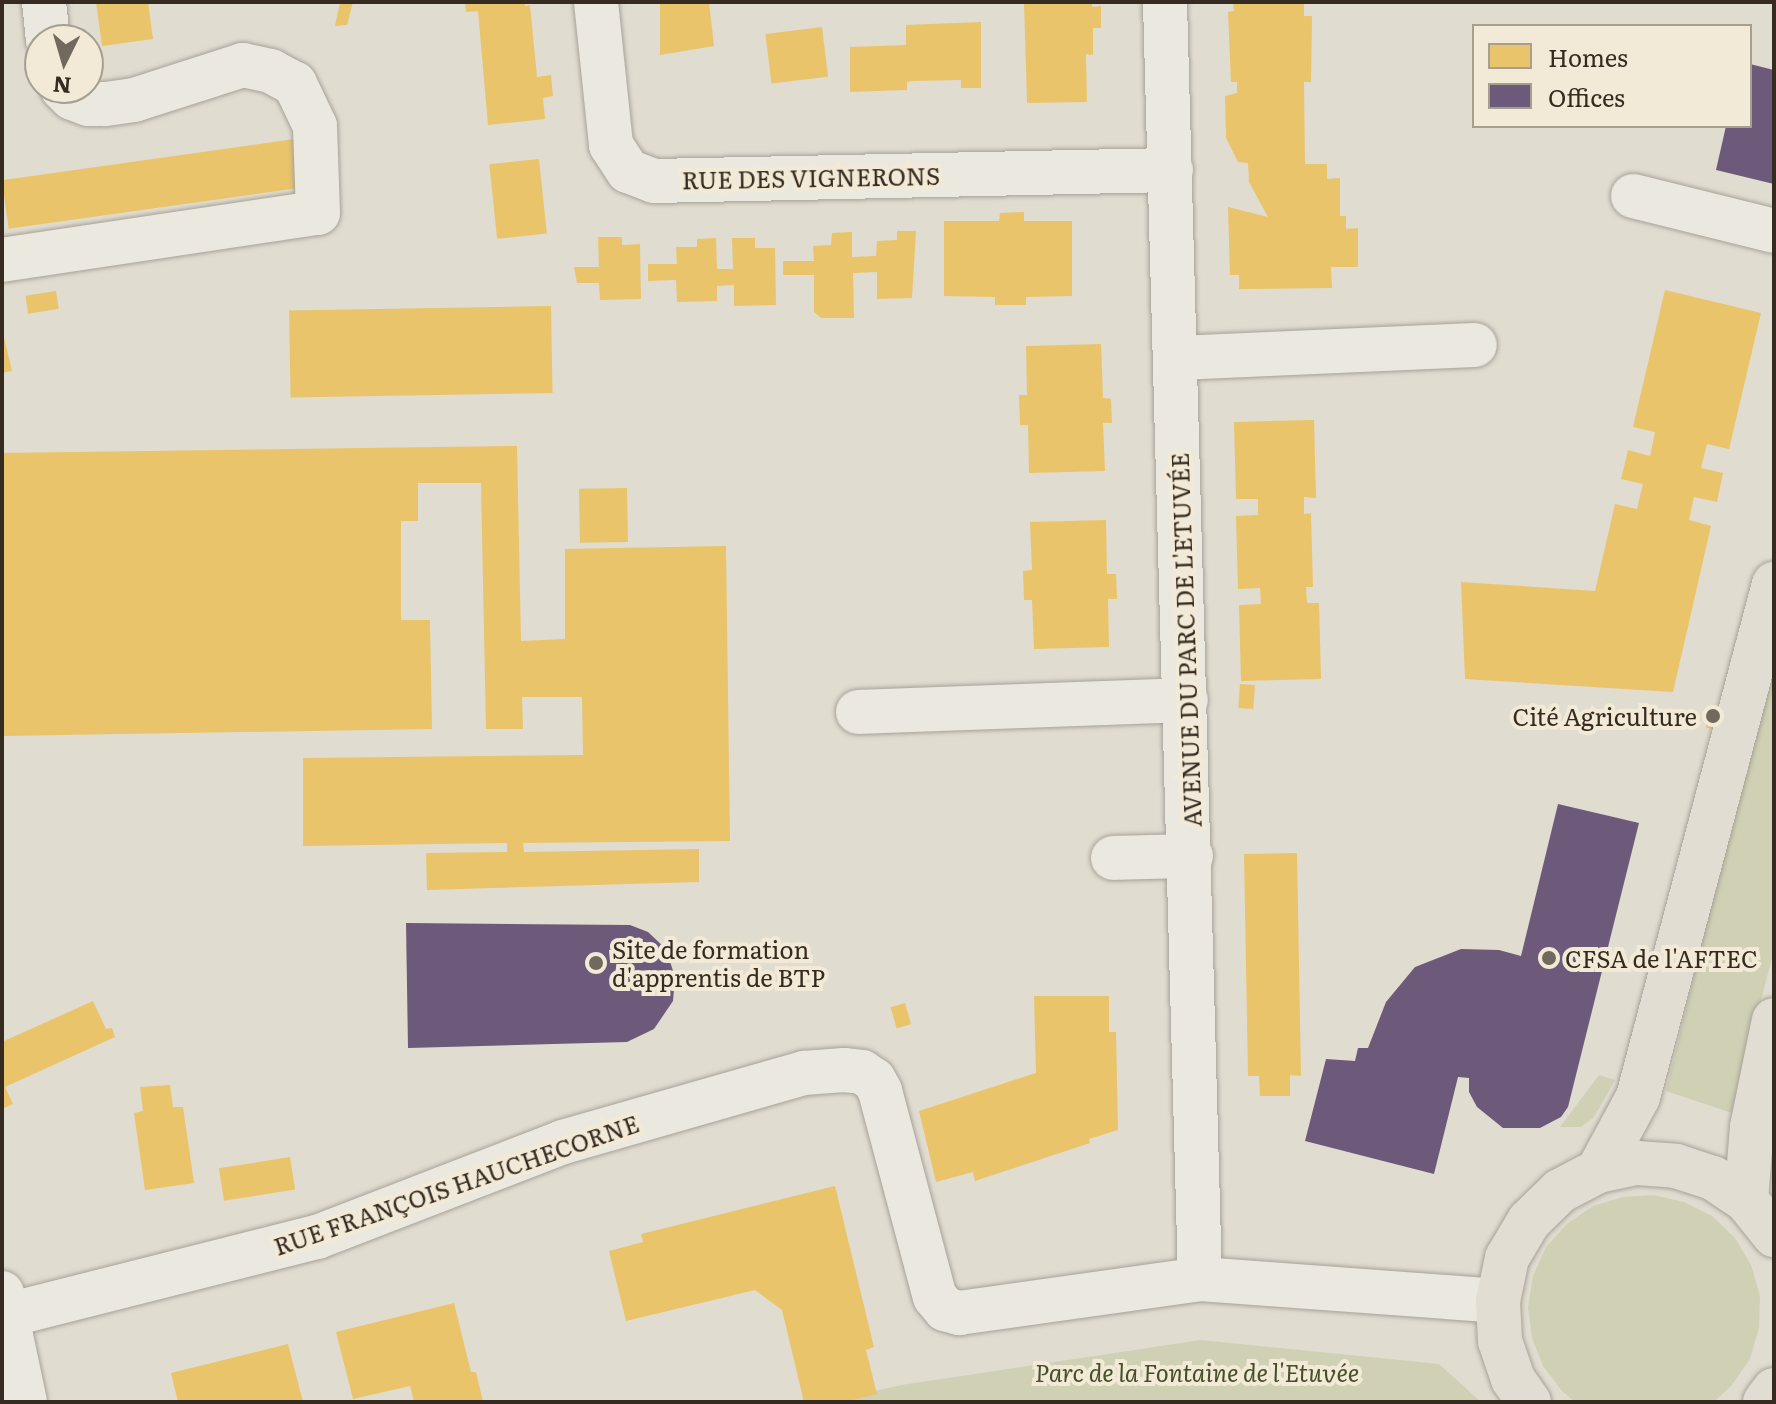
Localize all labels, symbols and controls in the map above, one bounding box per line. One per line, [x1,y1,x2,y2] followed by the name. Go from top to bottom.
[24,24,104,104] north arrow
[1472,24,1752,128] legend
[1548,39,1628,74] text: Homes
[51,69,73,104] text: N
[1548,79,1625,114] text: Offices
[682,160,940,194] street label: RUE DES VIGNERONS
[1164,452,1206,828] street label: AVENUE DU PARC DE L'ETUVÉE
[1512,702,1697,730] place label: Cité Agriculture
[1704,707,1722,725] marker: Cité Agriculture
[612,935,825,991] place label: Site de formation d'apprentis de BTP
[1565,944,1758,972] place label: CFSA de l'AFTEC
[1540,949,1558,967] marker: CFSA de l'AFTEC
[587,954,605,972] marker: Site de formation d'apprentis de BTP
[270,1108,642,1260] street label: RUE FRANÇOIS HAUCHECORNE
[1035,1358,1359,1386] park label: Parc de la Fontaine de l'Etuvée

